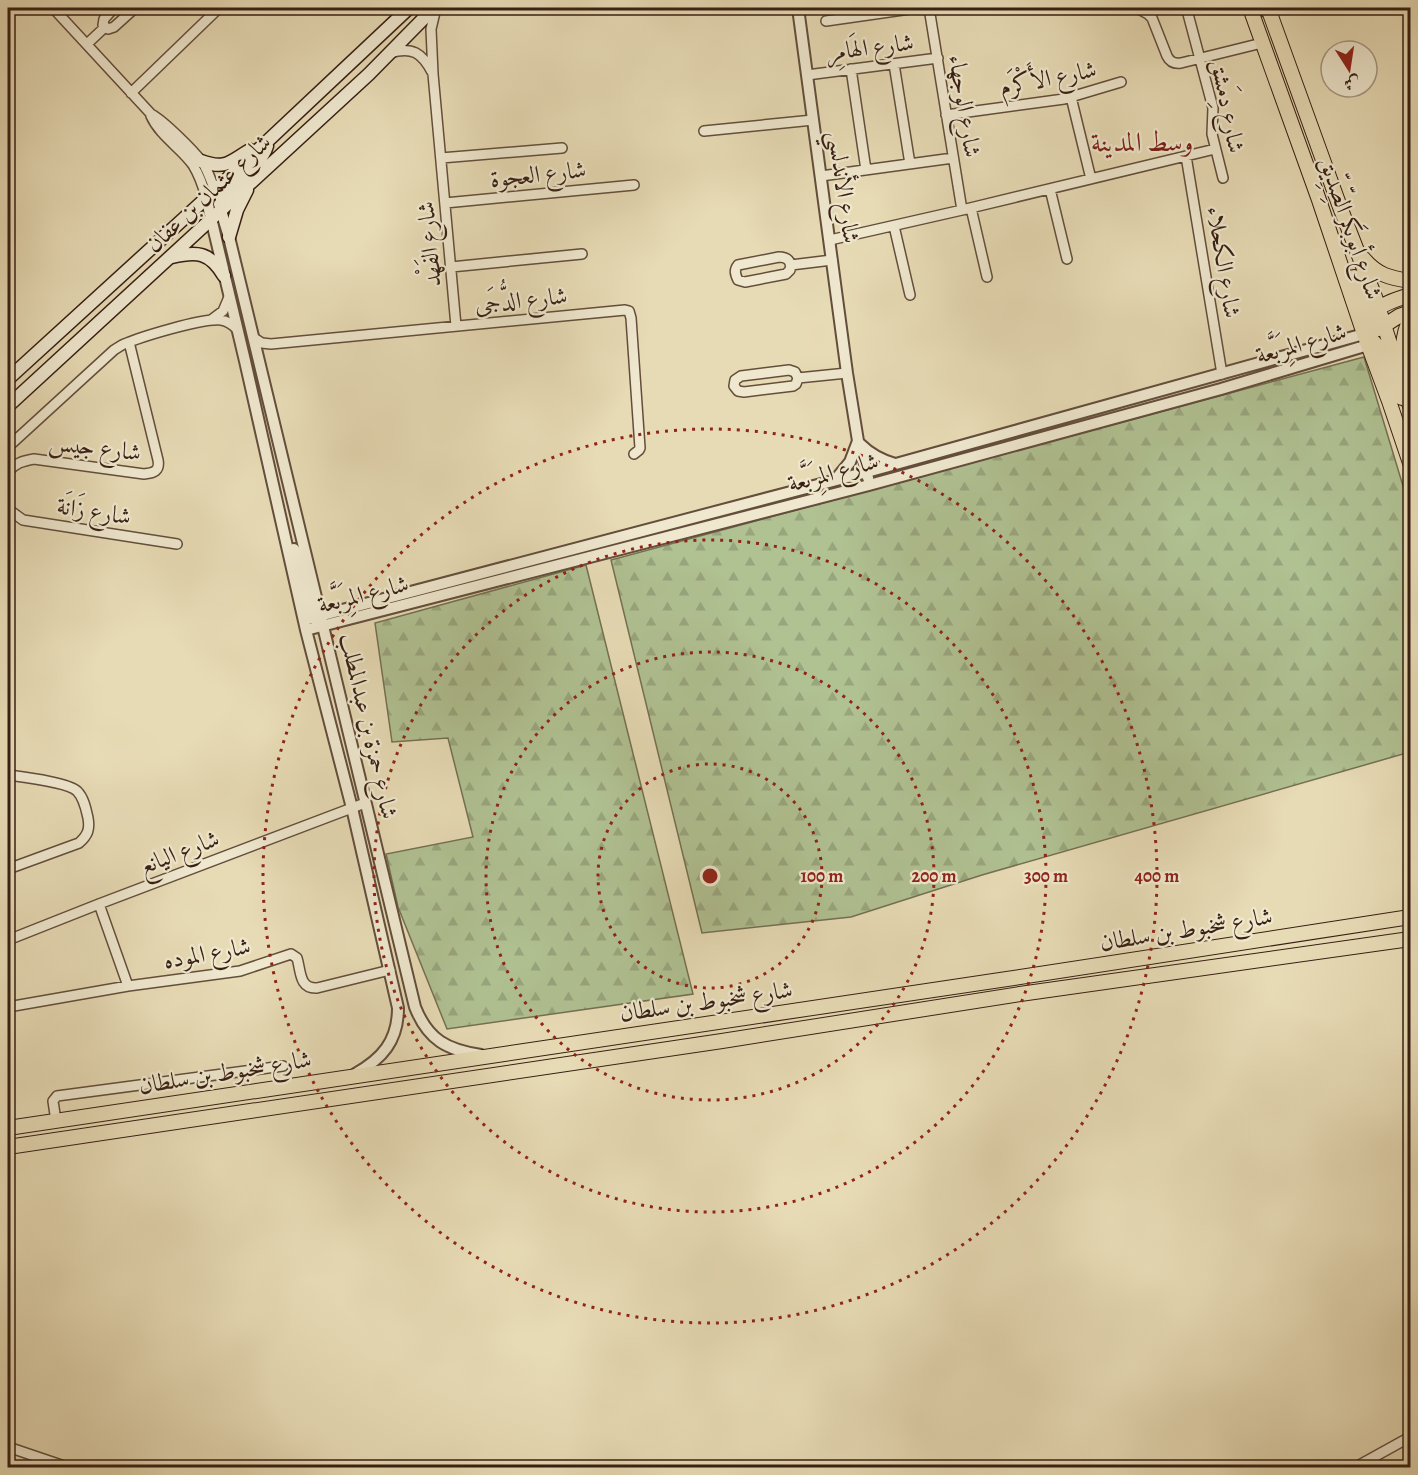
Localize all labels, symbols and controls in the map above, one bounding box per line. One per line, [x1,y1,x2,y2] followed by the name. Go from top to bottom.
[824,25,916,72] street label: شارع الهَامِر
[1319,39,1379,99] north arrow
[996,49,1100,108] street label: شارع الأَكْرَم
[937,52,989,160] street label: شارع الوجهاء
[1199,56,1254,156] street label: شارع دِمَشق
[1342,70,1362,95] text: ش
[1091,124,1193,160] district label: وسط المدينة
[138,126,281,263] street label: شارع عثمان بن عفان
[814,129,868,246] street label: شارع الأندلسي
[1308,152,1391,305] street label: شارع أبوبَكر الصِّدِّيق
[488,153,588,199] street label: شارع العجوة
[407,200,453,288] street label: شارع الفَهْد
[1195,204,1249,321] street label: شارع الكحلاء
[472,272,569,325] street label: شارع الدُّجَى
[1251,311,1351,375] street label: شارع المِرَبَّعة
[47,425,143,473] street label: شارع جيس
[783,440,883,503] street label: شارع المِرَبَّعة
[54,488,134,537] street label: شارع زَانَة
[313,563,413,625] street label: شارع المِرَبَّعة
[328,630,406,823] street label: شارع حمزة بن عبدالمطلب
[134,822,226,888] street label: شارع اليانع
[801,864,843,888] text: 100 m
[911,864,957,888] text: 200 m
[1024,864,1068,888] text: 300 m
[1135,864,1179,888] text: 400 m
[700,866,720,886] centre of rings
[1097,900,1275,962] street label: شارع شخبوط بن سلطان
[161,930,254,980] street label: شارع الموده
[617,973,795,1033] street label: شارع شخبوط بن سلطان
[136,1043,314,1105] street label: شارع شخبوط بن سلطان

